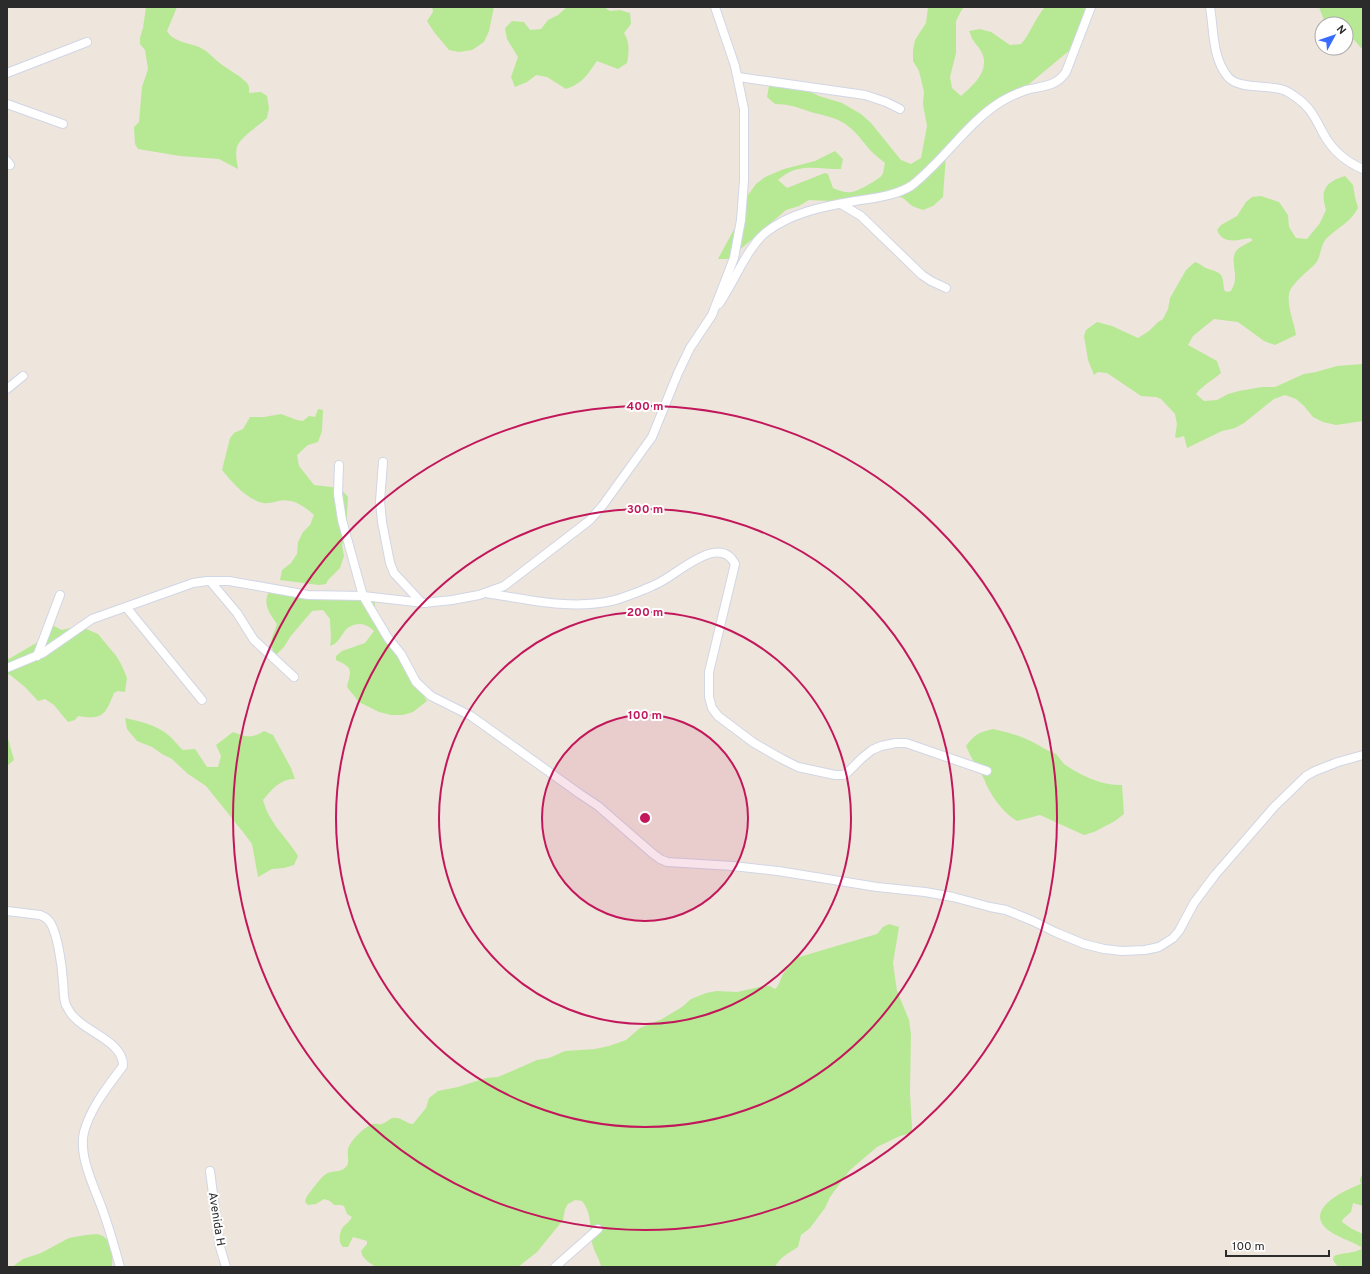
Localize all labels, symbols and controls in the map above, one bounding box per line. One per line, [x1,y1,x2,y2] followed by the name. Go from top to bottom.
[1314,16,1354,56] north arrow
[1333,23,1349,38] text: N
[626,399,664,415] text: 400 m
[627,502,663,518] text: 300 m
[627,605,663,621] text: 200 m
[628,708,662,724] text: 100 m
[638,811,652,825] centre of rings
[204,1191,228,1247] street label: Avenida H
[1226,1232,1329,1258] scale bar
[1232,1239,1265,1255] text: 100 m

